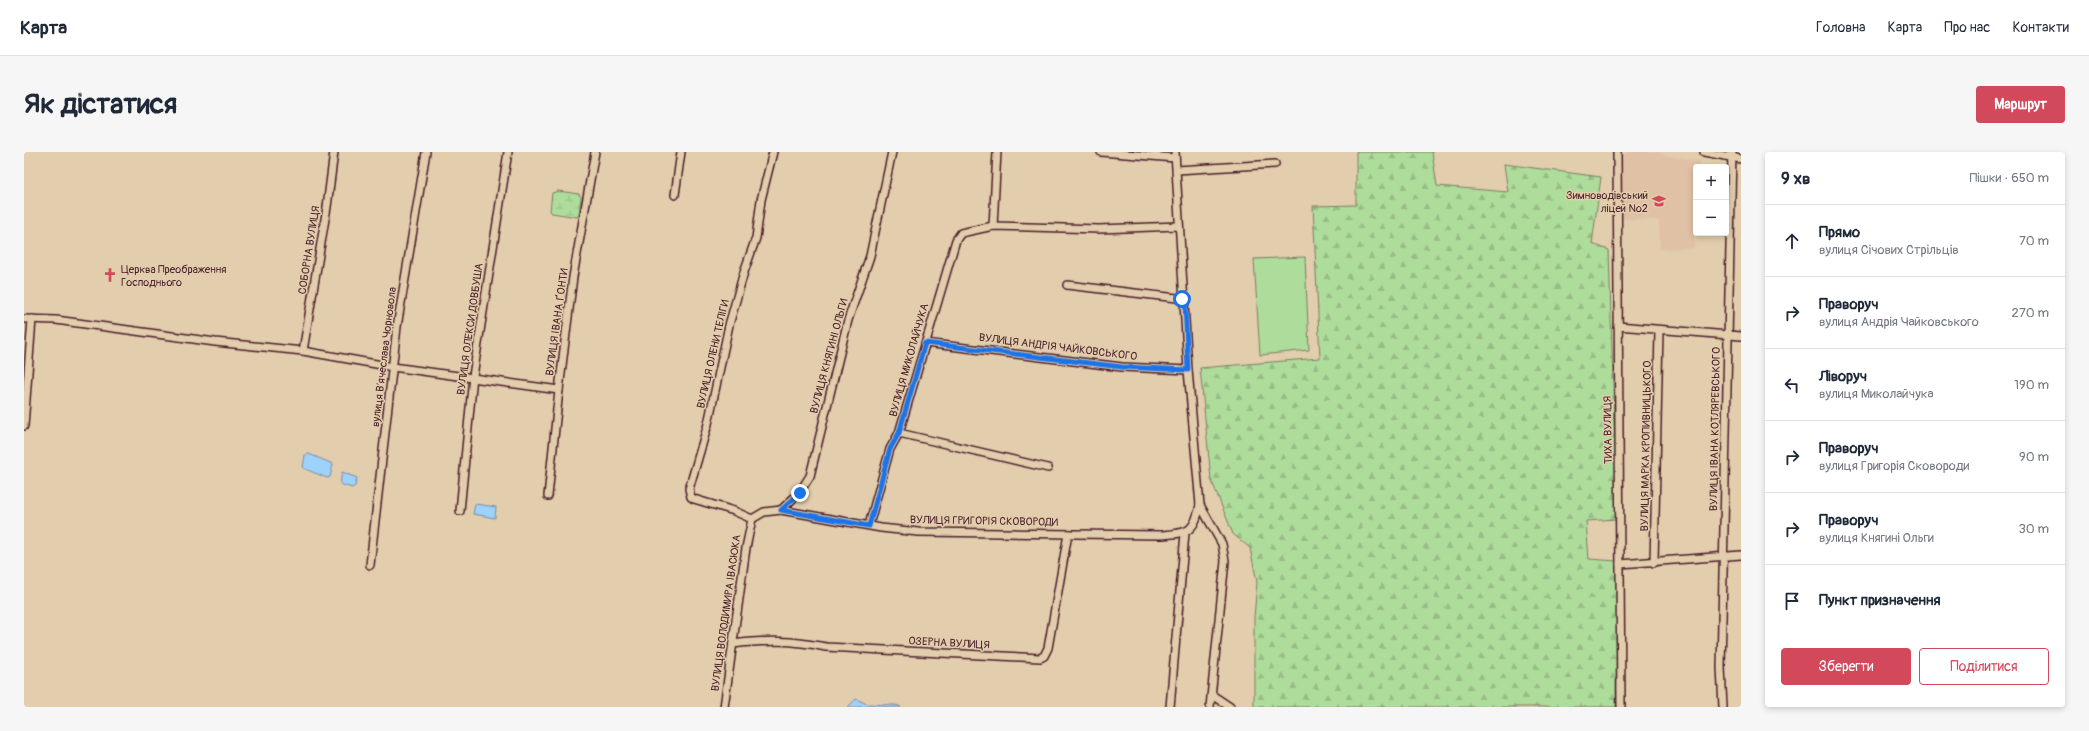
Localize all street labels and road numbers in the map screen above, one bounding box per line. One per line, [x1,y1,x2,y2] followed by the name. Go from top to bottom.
[296,205,322,295] street label: СОБОРНА ВУЛИЦЯ
[454,262,486,396] street label: ВУЛИЦЯ ОЛЕКСИ ДОВБУША
[543,267,571,377] street label: ВУЛИЦЯ ІВАНА ҐОНТИ
[369,286,399,428] street label: вулиця Вʼячеслава Чорновола
[807,297,851,415] street label: ВУЛИЦЯ КНЯГИНІ ОЛЬГИ
[694,298,732,410] street label: ВУЛИЦЯ ОЛЕНИ ТЕЛІГИ
[887,302,931,418] street label: ВУЛИЦЯ МИКОЛАЙЧУКА
[978,331,1138,363] street label: ВУЛИЦЯ АНДРІЯ ЧАЙКОВСЬКОГО
[1707,347,1723,511] street label: ВУЛИЦЯ ІВАНА КОТЛЯРЕВСЬКОГО
[1638,361,1654,531] street label: ВУЛИЦЯ МАРКА КРОПИВНИЦЬКОГО
[1601,396,1615,464] street label: ТИХА ВУЛИЦЯ
[910,513,1059,529] street label: ВУЛИЦЯ ГРИГОРІЯ СКОВОРОДИ
[709,534,743,692] street label: ВУЛИЦЯ ВОЛОДИМИРА ІВАСЮКА
[908,634,990,652] street label: ОЗЕРНА ВУЛИЦЯ

